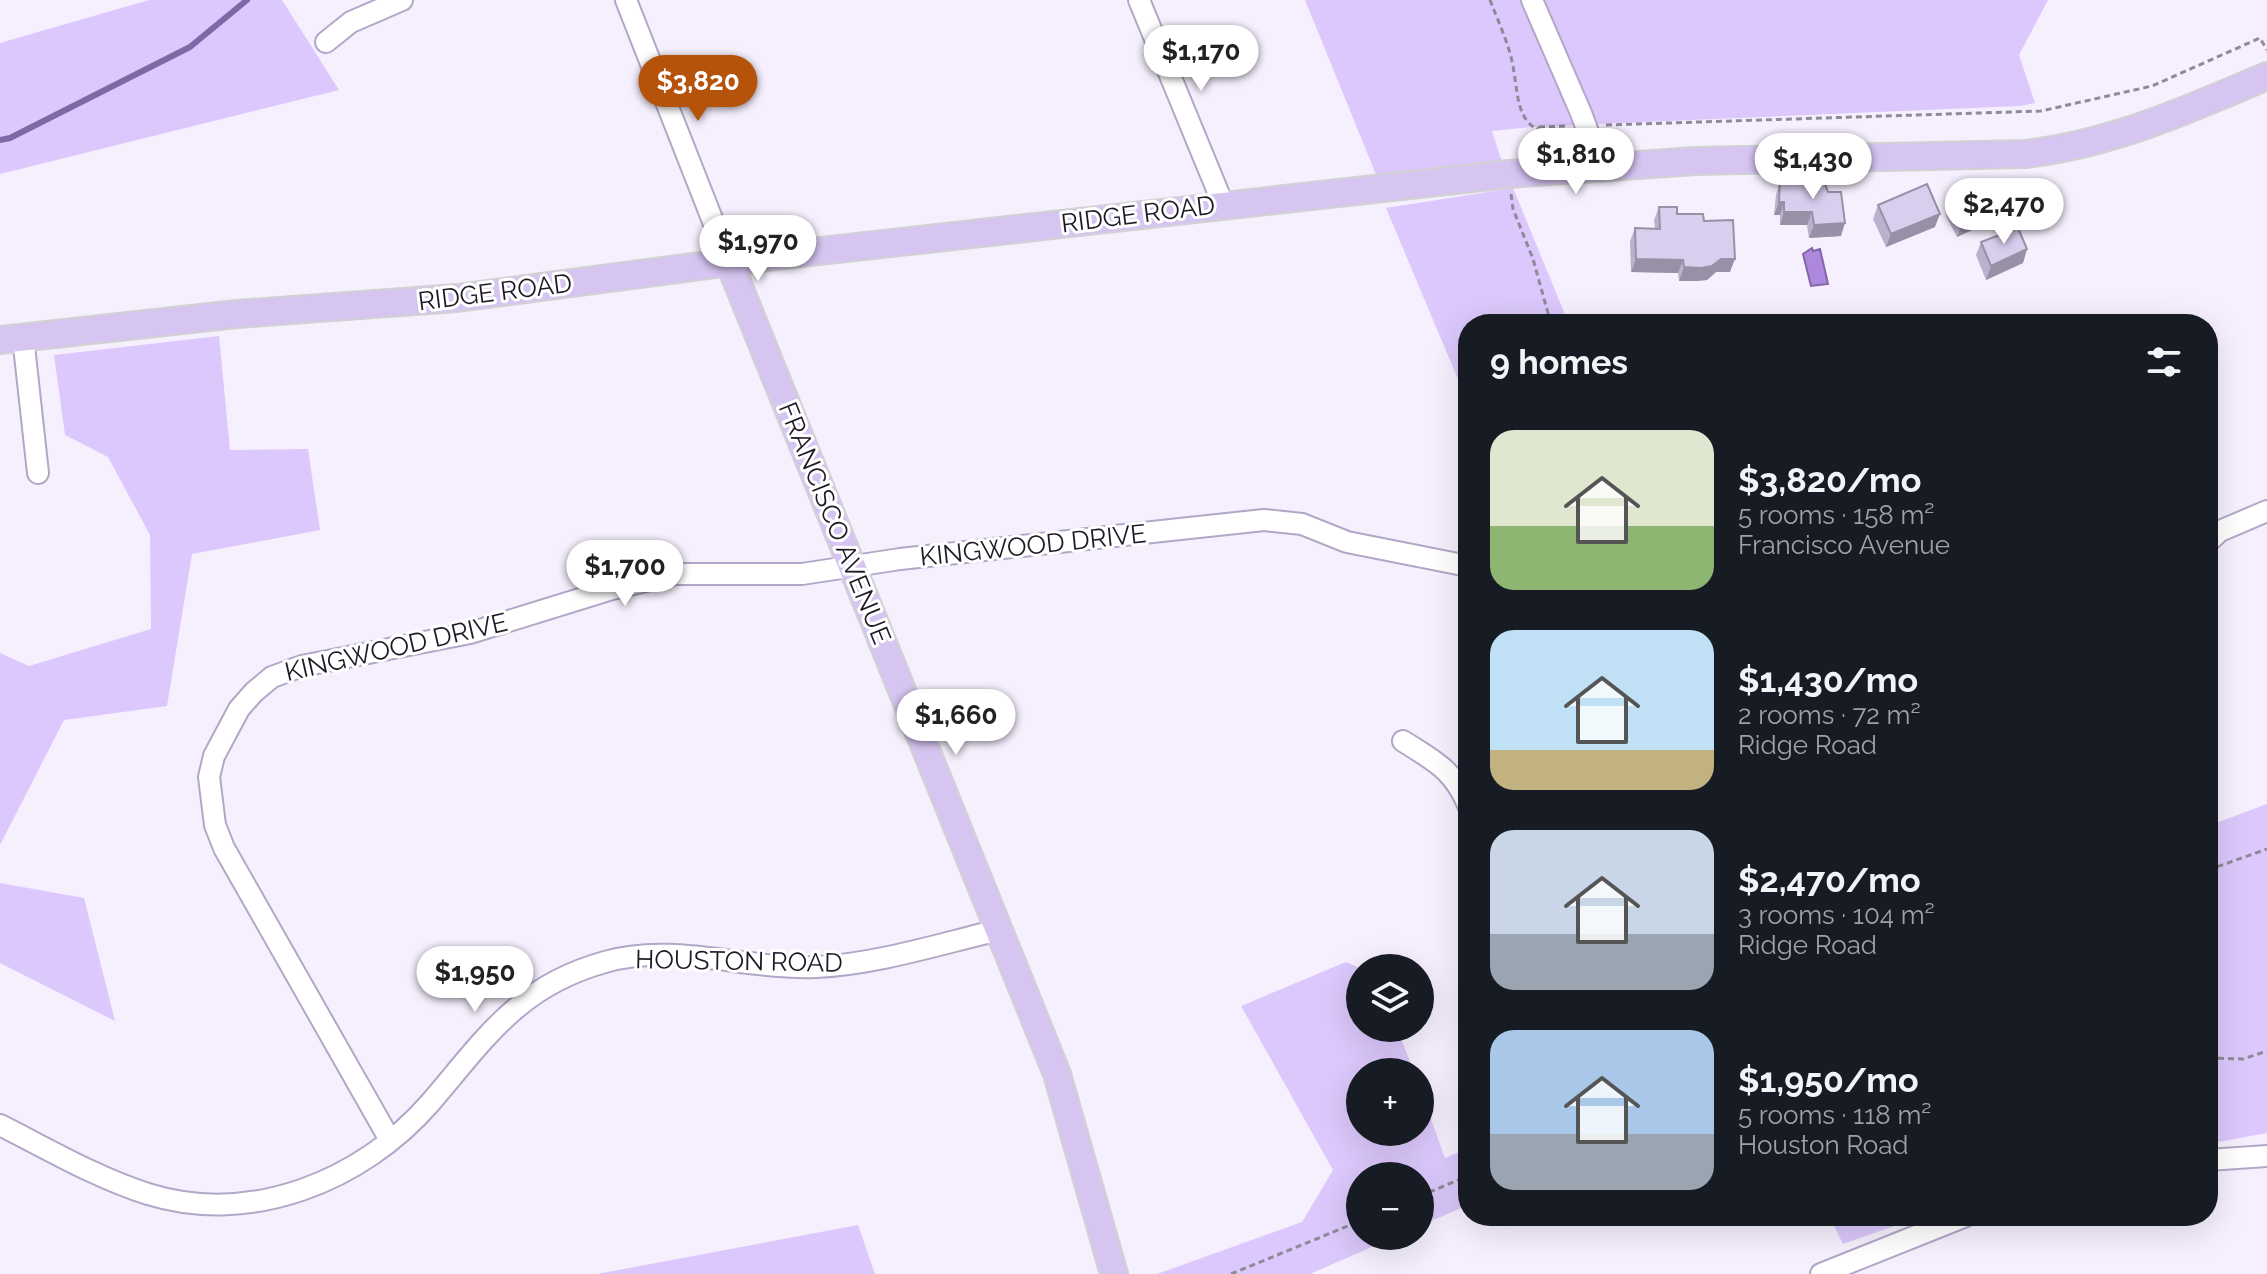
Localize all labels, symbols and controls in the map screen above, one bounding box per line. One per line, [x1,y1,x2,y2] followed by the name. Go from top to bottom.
[1136,25,1266,93] pin: $1,170
[1162,36,1240,66] text: $1,170
[633,55,763,123] pin: $3,820
[656,66,740,96] text: $3,820
[1511,128,1641,196] pin: $1,810
[1748,133,1878,201] pin: $1,430
[1536,139,1616,169] text: $1,810
[1773,144,1853,174] text: $1,430
[1939,178,2069,246] pin: $2,470
[1963,189,2045,219] text: $2,470
[1059,190,1217,238] street label: RIDGE ROAD
[693,215,823,283] pin: $1,970
[717,226,799,256] text: $1,970
[416,268,574,316] street label: RIDGE ROAD
[2142,340,2186,384] icon: filters
[1490,342,1628,382] text: 9 homes
[773,398,897,648] street label: FRANCISCO AVENUE
[1738,460,1921,500] text: $3,820/mo
[1554,462,1650,558] icon: home
[1738,500,1934,530] text: 5 rooms · 158 m²
[918,518,1148,572] street label: KINGWOOD DRIVE
[1738,530,1950,560] text: Francisco Avenue
[560,540,690,608] pin: $1,700
[584,551,666,581] text: $1,700
[282,607,510,687] street label: KINGWOOD DRIVE
[1738,660,1918,700] text: $1,430/mo
[1554,662,1650,758] icon: home
[891,689,1021,757] pin: $1,660
[915,700,997,730] text: $1,660
[1738,700,1921,730] text: 2 rooms · 72 m²
[1738,730,1877,760] text: Ridge Road
[1738,860,1921,900] text: $2,470/mo
[1554,862,1650,958] icon: home
[1738,900,1935,930] text: 3 rooms · 104 m²
[1738,930,1877,960] text: Ridge Road
[635,944,843,978] street label: HOUSTON ROAD
[410,946,540,1014] pin: $1,950
[1346,954,1434,1250] map controls
[1346,954,1434,1042] button: layers
[434,957,516,987] text: $1,950
[1346,1058,1434,1146] button: +
[1738,1060,1919,1100] text: $1,950/mo
[1554,1062,1650,1158] icon: home
[1738,1100,1931,1130] text: 5 rooms · 118 m²
[1738,1130,1909,1160] text: Houston Road
[1346,1162,1434,1250] button: −

